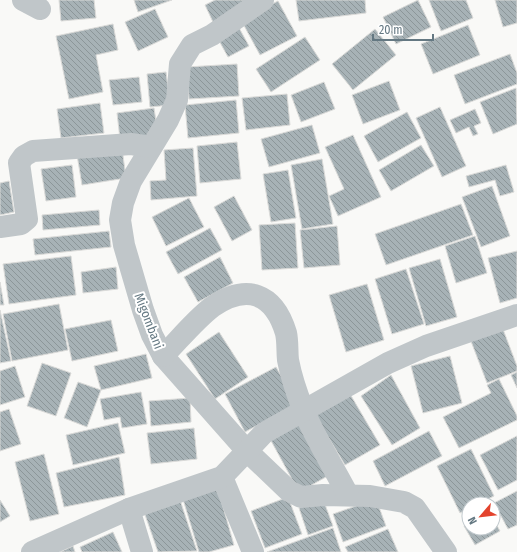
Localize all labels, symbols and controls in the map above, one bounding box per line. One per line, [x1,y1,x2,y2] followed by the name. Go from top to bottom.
[373,16,433,42] scale bar
[379,23,403,37] text: 20 m
[132,291,166,351] street label: Migombani
[461,496,501,536] north arrow
[465,514,480,526] text: N

